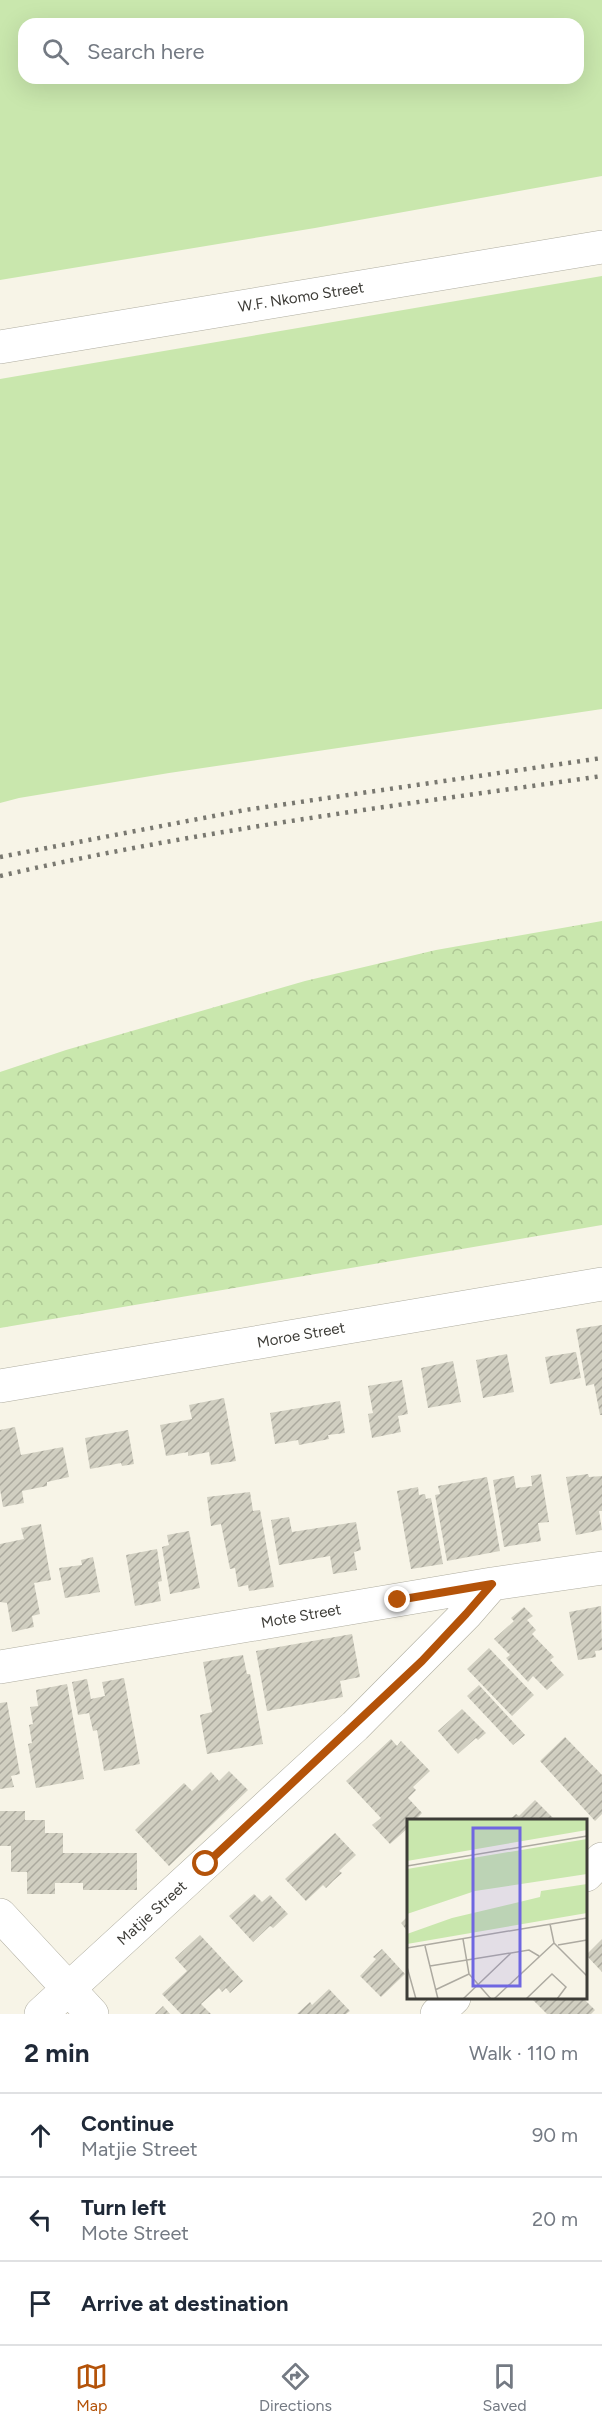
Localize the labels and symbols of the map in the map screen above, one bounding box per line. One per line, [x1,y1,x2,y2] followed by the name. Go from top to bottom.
[237,278,365,316] street label: W.F. Nkomo Street
[256,1318,347,1352] street label: Moroe Street
[384,1586,410,1612] route end
[260,1600,343,1632] street label: Mote Street
[407,1819,587,1999] inset map
[192,1850,218,1876] route start
[113,1877,191,1949] street label: Matjie Street

